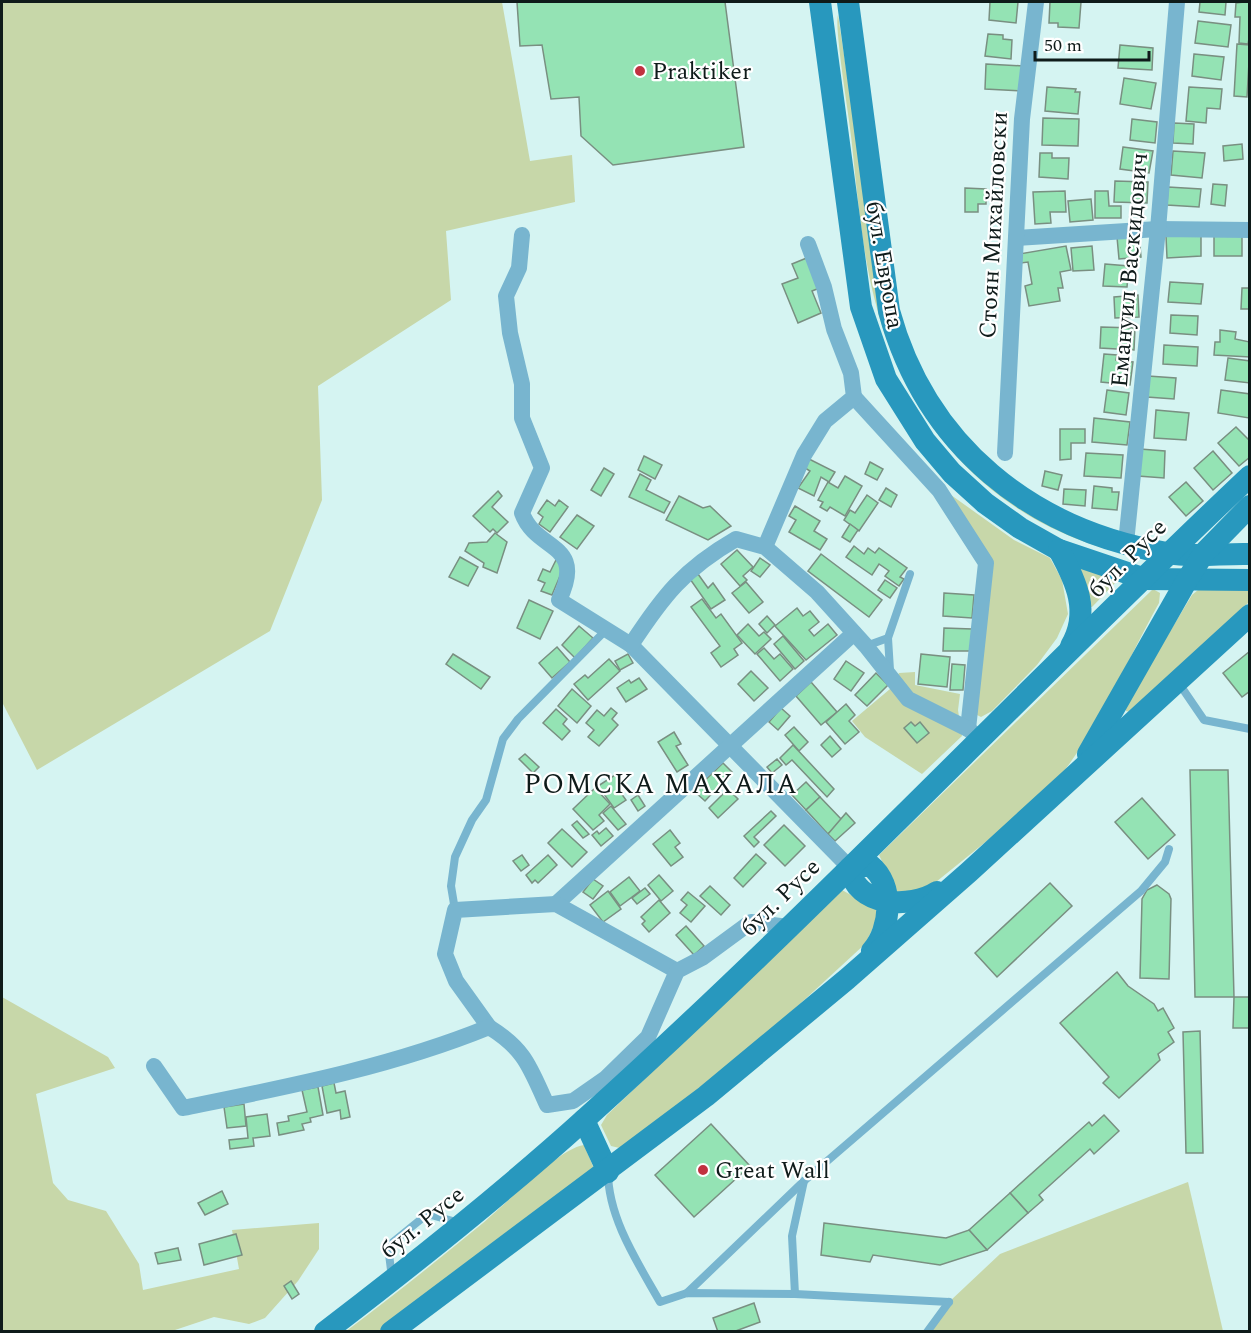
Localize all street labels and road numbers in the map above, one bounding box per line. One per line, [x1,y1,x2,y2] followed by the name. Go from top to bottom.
[970,110,1018,340] street label: Стоян Михайловски
[1102,151,1158,389] street label: Емануил Васкидович
[855,198,913,332] street label: бул. Европа
[1080,511,1176,607] street label: бул. Русе
[732,850,829,945] street label: бул. Русе
[373,1177,473,1268] street label: бул. Русе

